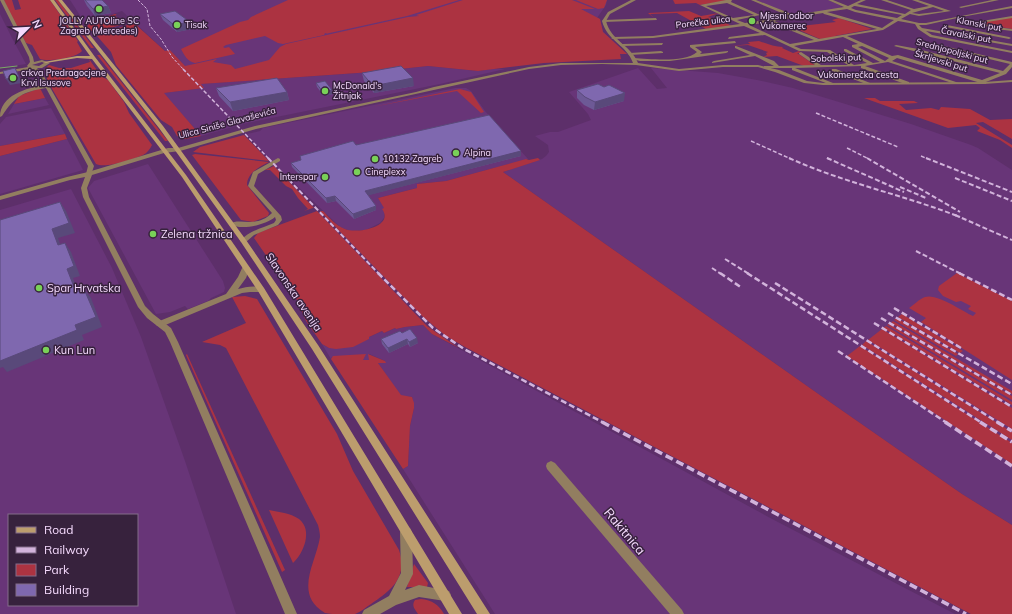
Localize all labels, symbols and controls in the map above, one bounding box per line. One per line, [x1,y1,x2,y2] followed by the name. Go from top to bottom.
[94,4,104,14] marker: JOLLY AUTOline SC Zagreb (Mercedes)
[8,8,48,48] north arrow
[760,10,814,31] place label: Mjesni odbor Vukomerec
[675,13,731,30] street label: Porečka ulica
[956,14,1003,33] street label: Klanski put
[59,15,139,36] place label: JOLLY AUTOline SC Zagreb (Mercedes)
[747,16,757,26] marker: Mjesni odbor Vukomerec
[29,17,45,31] text: N
[185,19,207,30] place label: Tisak
[172,20,182,30] marker: Tisak
[940,23,992,45] street label: Čavalski put
[915,36,989,65] street label: Srednjopoljski put
[913,46,969,74] street label: Škrljevski put
[810,51,862,64] street label: Sobolski put
[21,67,106,88] place label: crkva Predragocjene Krvi Isusove
[818,69,898,80] street label: Vukomerečka cesta
[8,73,18,83] marker: crkva Predragocjene Krvi Isusove
[333,80,382,101] place label: McDonald's Žitnjak
[320,86,330,96] marker: McDonald's Žitnjak
[177,104,277,141] street label: Ulica Siniše Glavaševića
[464,147,491,158] place label: Alpina
[451,148,461,158] marker: Alpina
[383,153,442,164] place label: 10132 Zagreb
[370,154,380,164] marker: 10132 Zagreb
[365,166,406,177] place label: Cineplexx
[352,167,362,177] marker: Cineplexx
[280,171,318,182] place label: Interspar
[320,172,330,182] marker: Interspar
[161,227,233,241] place label: Zelena tržnica
[148,229,158,239] marker: Zelena tržnica
[263,250,325,334] street label: Slavonska avenija
[47,281,121,295] place label: Spar Hrvatska
[34,283,44,293] marker: Spar Hrvatska
[54,343,95,357] place label: Kun Lun
[41,345,51,355] marker: Kun Lun
[601,504,649,558] street label: Rakitnica
[8,514,138,606] legend
[44,522,73,537] text: Road
[44,542,90,557] text: Railway
[44,562,70,577] text: Park
[44,582,89,597] text: Building

